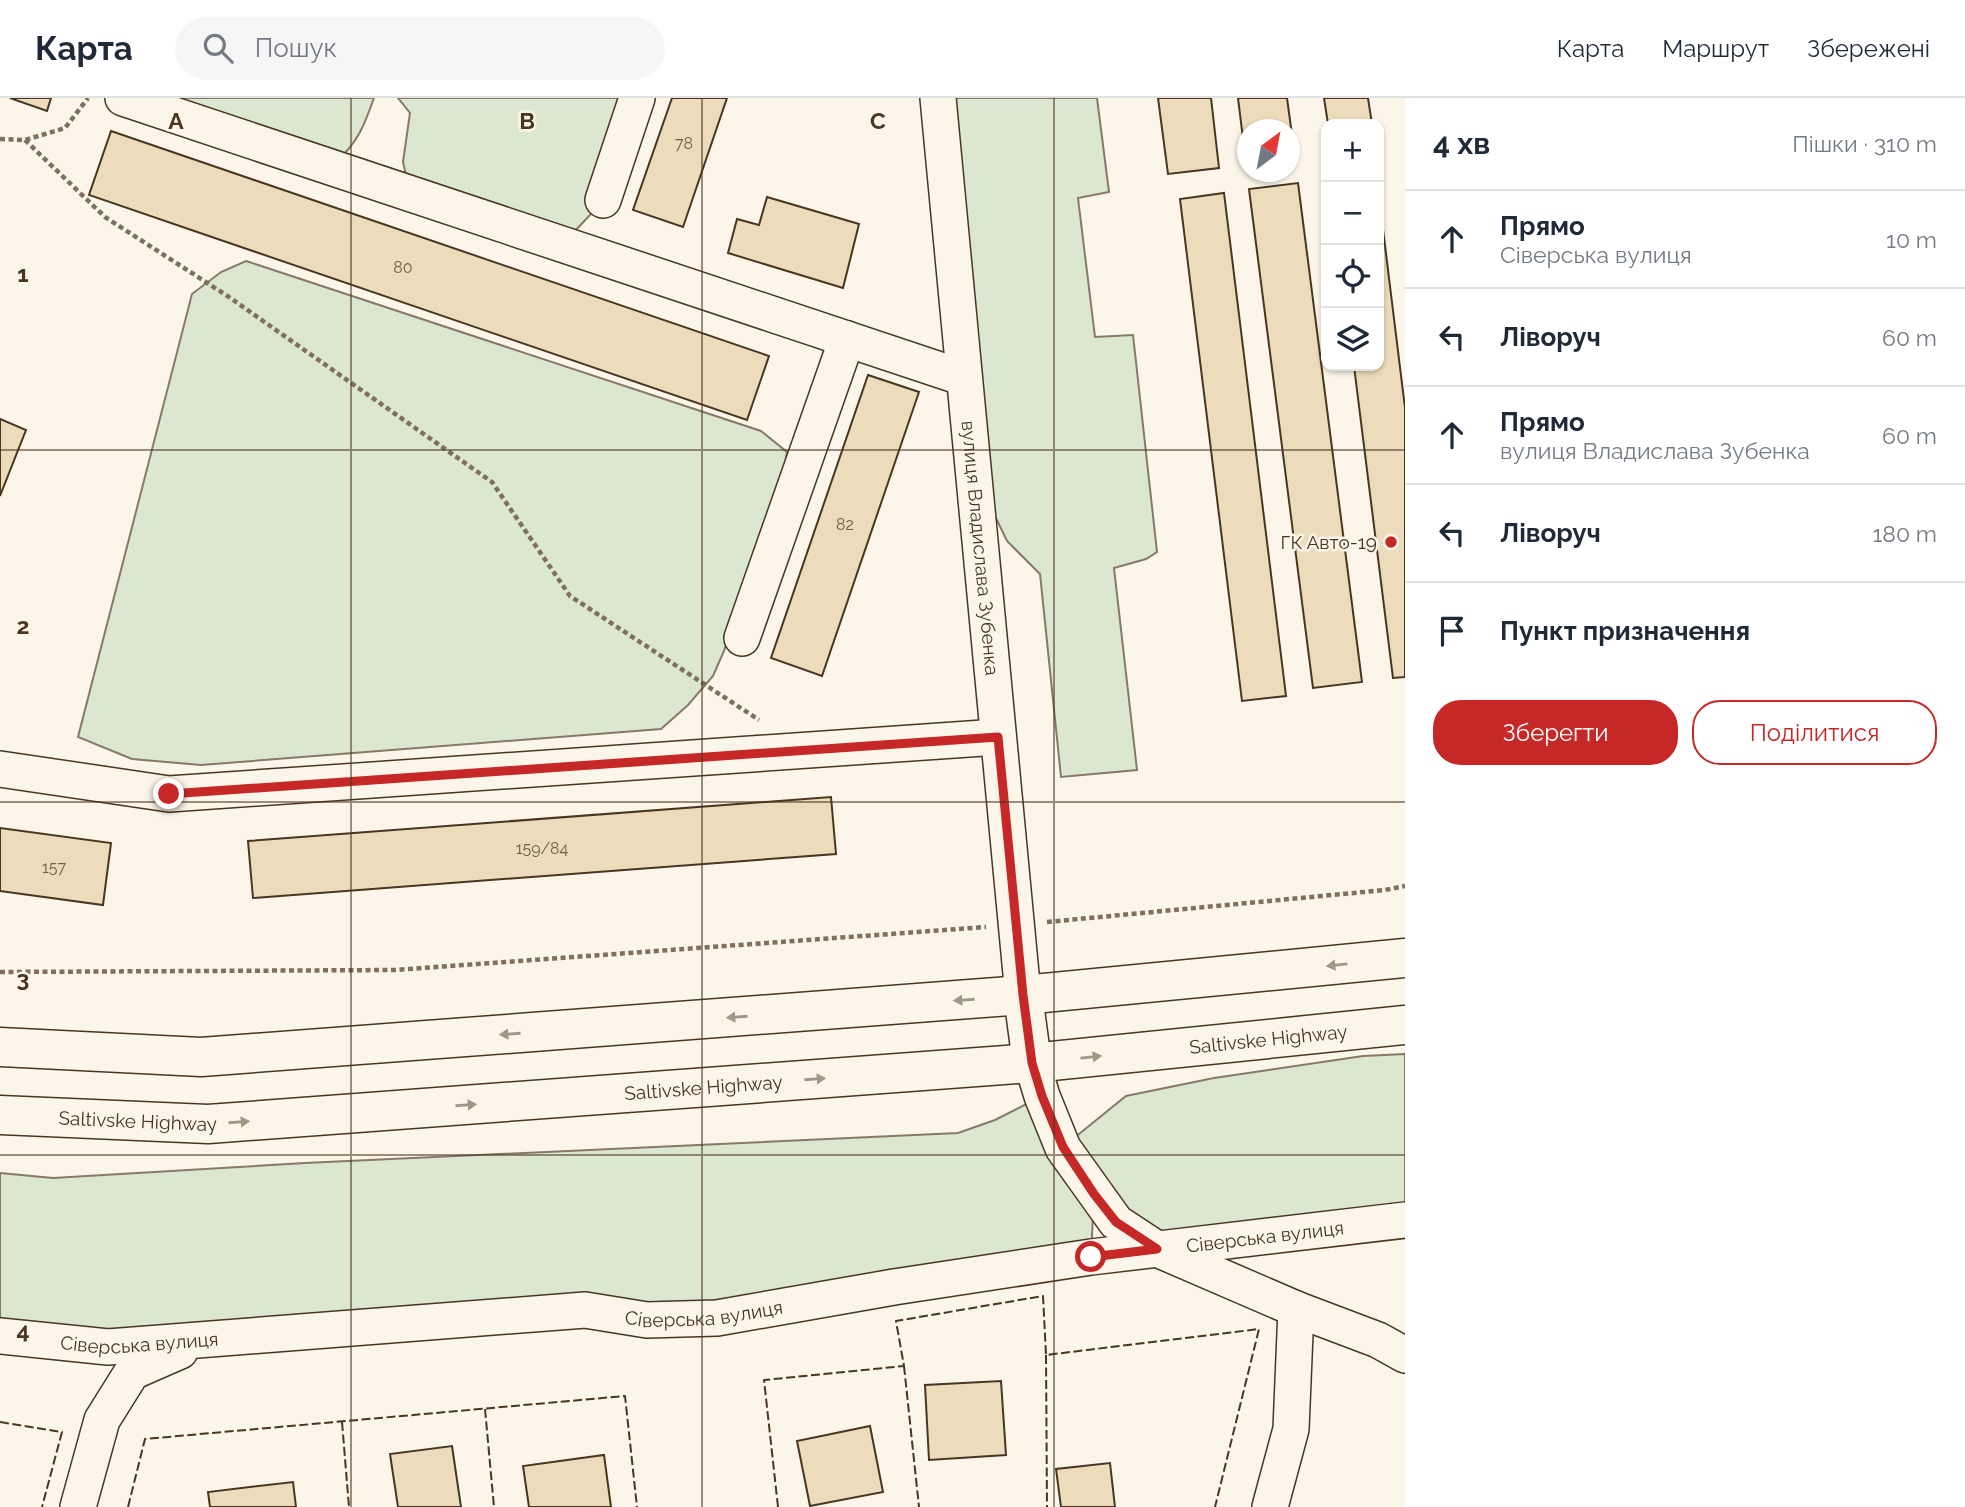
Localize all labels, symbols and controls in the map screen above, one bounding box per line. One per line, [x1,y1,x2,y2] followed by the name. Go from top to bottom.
[175,17,665,80] search box
[35,29,133,68] text: Карта
[199,29,237,67] icon: search
[255,33,337,63] text: Пошук
[1557,34,1624,63] text: Карта
[1662,34,1769,63] text: Маршрут
[1807,34,1930,63] text: Збережені
[168,107,184,134] text: A
[519,107,535,134] text: B
[870,107,886,134] text: C
[1237,119,1300,182] north arrow
[1321,119,1384,371] map controls
[1321,119,1384,182] button: +
[1433,126,1490,161] text: 4 хв
[1792,130,1937,157] text: Пішки · 310 m
[675,134,693,153] house number: 78
[1321,182,1384,245] button: −
[1500,211,1585,241] text: Прямо
[1433,220,1471,258] icon: ahead
[1886,226,1937,253] text: 10 m
[1500,241,1692,268] text: Сіверська вулиця
[1321,245,1384,308] button: locate
[393,258,413,277] house number: 80
[17,260,29,287] text: 1
[1321,308,1384,371] button: layers
[1433,318,1471,356] icon: left
[1500,322,1601,352] text: Ліворуч
[1882,324,1937,351] text: 60 m
[1500,407,1585,437] text: Прямо
[1433,416,1471,454] icon: ahead
[958,419,1004,677] street label: вулиця Владислава Зубенка
[1882,422,1937,449] text: 60 m
[1500,437,1810,464] text: вулиця Владислава Зубенка
[1433,514,1471,552] icon: left
[836,515,854,534] house number: 82
[1500,518,1601,548] text: Ліворуч
[1872,520,1937,547] text: 180 m
[1281,531,1377,553] place label: ГК Авто-19
[1383,534,1399,550] marker: ГК Авто-19
[17,612,29,639] text: 2
[1433,612,1471,650] icon: arrive
[1500,616,1750,646] text: Пункт призначення
[1433,700,1678,765] button: Зберегти
[1692,700,1937,765] button: Поділитися
[153,778,184,809] route end
[516,839,569,858] house number: 159/84
[42,858,66,877] house number: 157
[1326,960,1348,971] one-way arrow
[17,965,29,992] text: 3
[953,995,975,1006] one-way arrow
[726,1012,748,1023] one-way arrow
[1188,1020,1348,1058] street label: Saltivske Highway
[499,1029,521,1040] one-way arrow
[1080,1051,1102,1062] one-way arrow
[624,1070,783,1104] street label: Saltivske Highway
[805,1073,827,1084] one-way arrow
[456,1099,478,1110] one-way arrow
[58,1107,218,1135] street label: Saltivske Highway
[229,1116,251,1127] one-way arrow
[1185,1216,1345,1257] street label: Сіверська вулиця
[1075,1241,1106,1272] route start
[623,1296,784,1331] street label: Сіверська вулиця
[16,1317,30,1344] text: 4
[59,1327,219,1358] street label: Сіверська вулиця

